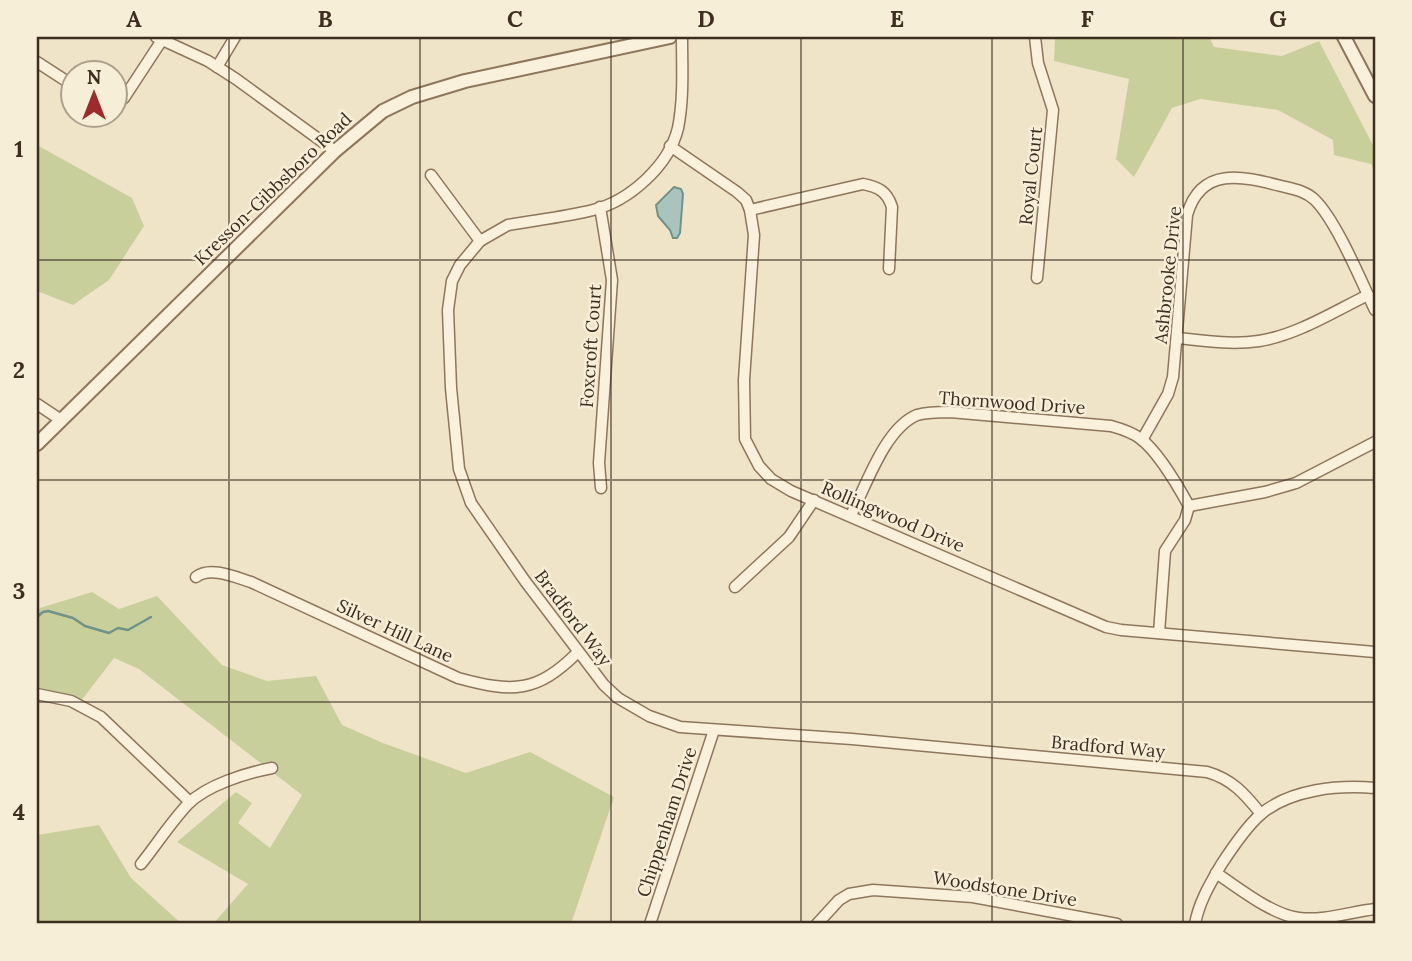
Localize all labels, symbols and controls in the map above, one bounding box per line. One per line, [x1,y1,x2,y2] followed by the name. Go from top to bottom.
[126,4,142,33] text: A
[317,4,333,33] text: B
[507,4,523,33] text: C
[697,4,715,33] text: D
[890,4,904,33] text: E
[1080,4,1094,33] text: F
[1269,4,1287,33] text: G
[60,60,130,130] north arrow
[87,65,102,89] text: N
[189,107,356,270] street label: Kresson-Gibbsboro Road
[1014,126,1047,226] street label: Royal Court
[14,134,24,163] text: 1
[1149,205,1186,346] street label: Ashbrooke Drive
[575,283,606,409] street label: Foxcroft Court
[13,355,25,384] text: 2
[938,386,1086,419] street label: Thornwood Drive
[818,476,969,557] street label: Rollingwood Drive
[530,565,617,671] street label: Bradford Way
[13,576,25,605] text: 3
[333,594,457,668] street label: Silver Hill Lane
[1050,730,1166,763] street label: Bradford Way
[631,744,702,900] street label: Chippenham Drive
[13,797,25,826] text: 4
[932,866,1079,911] street label: Woodstone Drive

